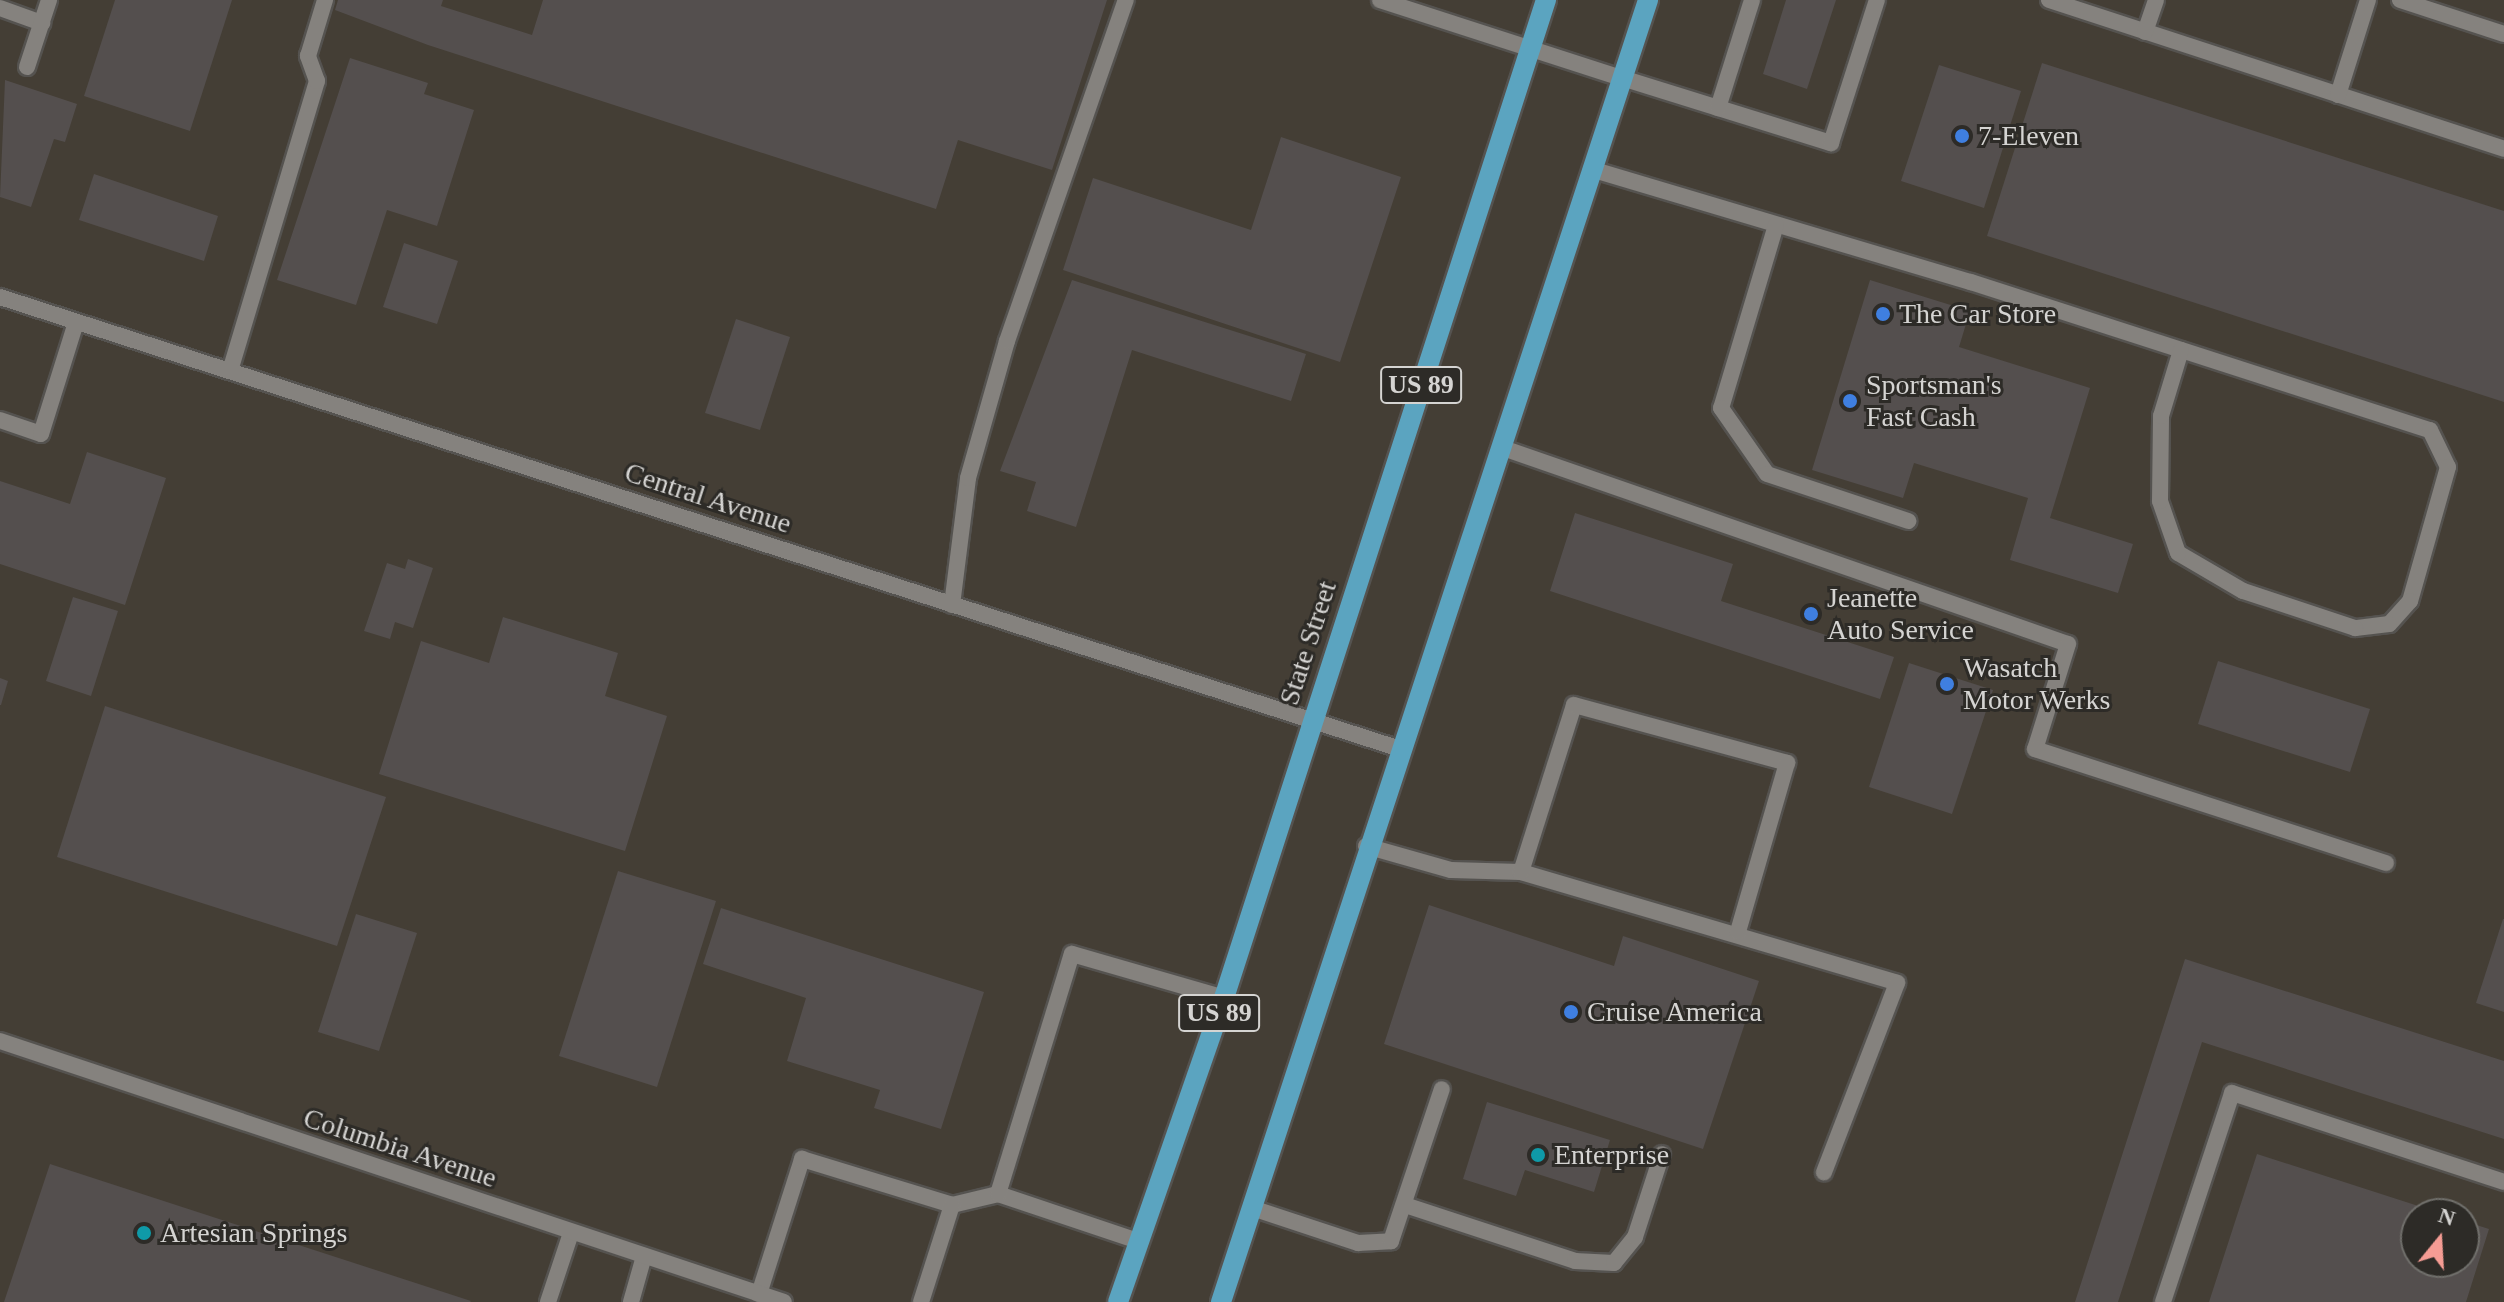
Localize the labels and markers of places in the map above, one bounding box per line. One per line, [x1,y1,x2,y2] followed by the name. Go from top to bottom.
[1978,119,2079,153] place label: 7-Eleven
[1953,127,1971,145] marker: 7-Eleven
[1899,297,2056,331] place label: The Car Store
[1874,305,1892,323] marker: The Car Store
[1866,368,2002,434] place label: Sportsman's Fast Cash
[1841,392,1859,410] marker: Sportsman's Fast Cash
[1827,581,1974,647] place label: Jeanette Auto Service
[1802,605,1820,623] marker: Jeanette Auto Service
[1963,651,2111,717] place label: Wasatch Motor Werks
[1938,675,1956,693] marker: Wasatch Motor Werks
[1587,995,1763,1029] place label: Cruise America
[1562,1003,1580,1021] marker: Cruise America
[1554,1138,1669,1172] place label: Enterprise
[1529,1146,1547,1164] marker: Enterprise
[160,1216,347,1250] place label: Artesian Springs
[135,1224,153,1242] marker: Artesian Springs

